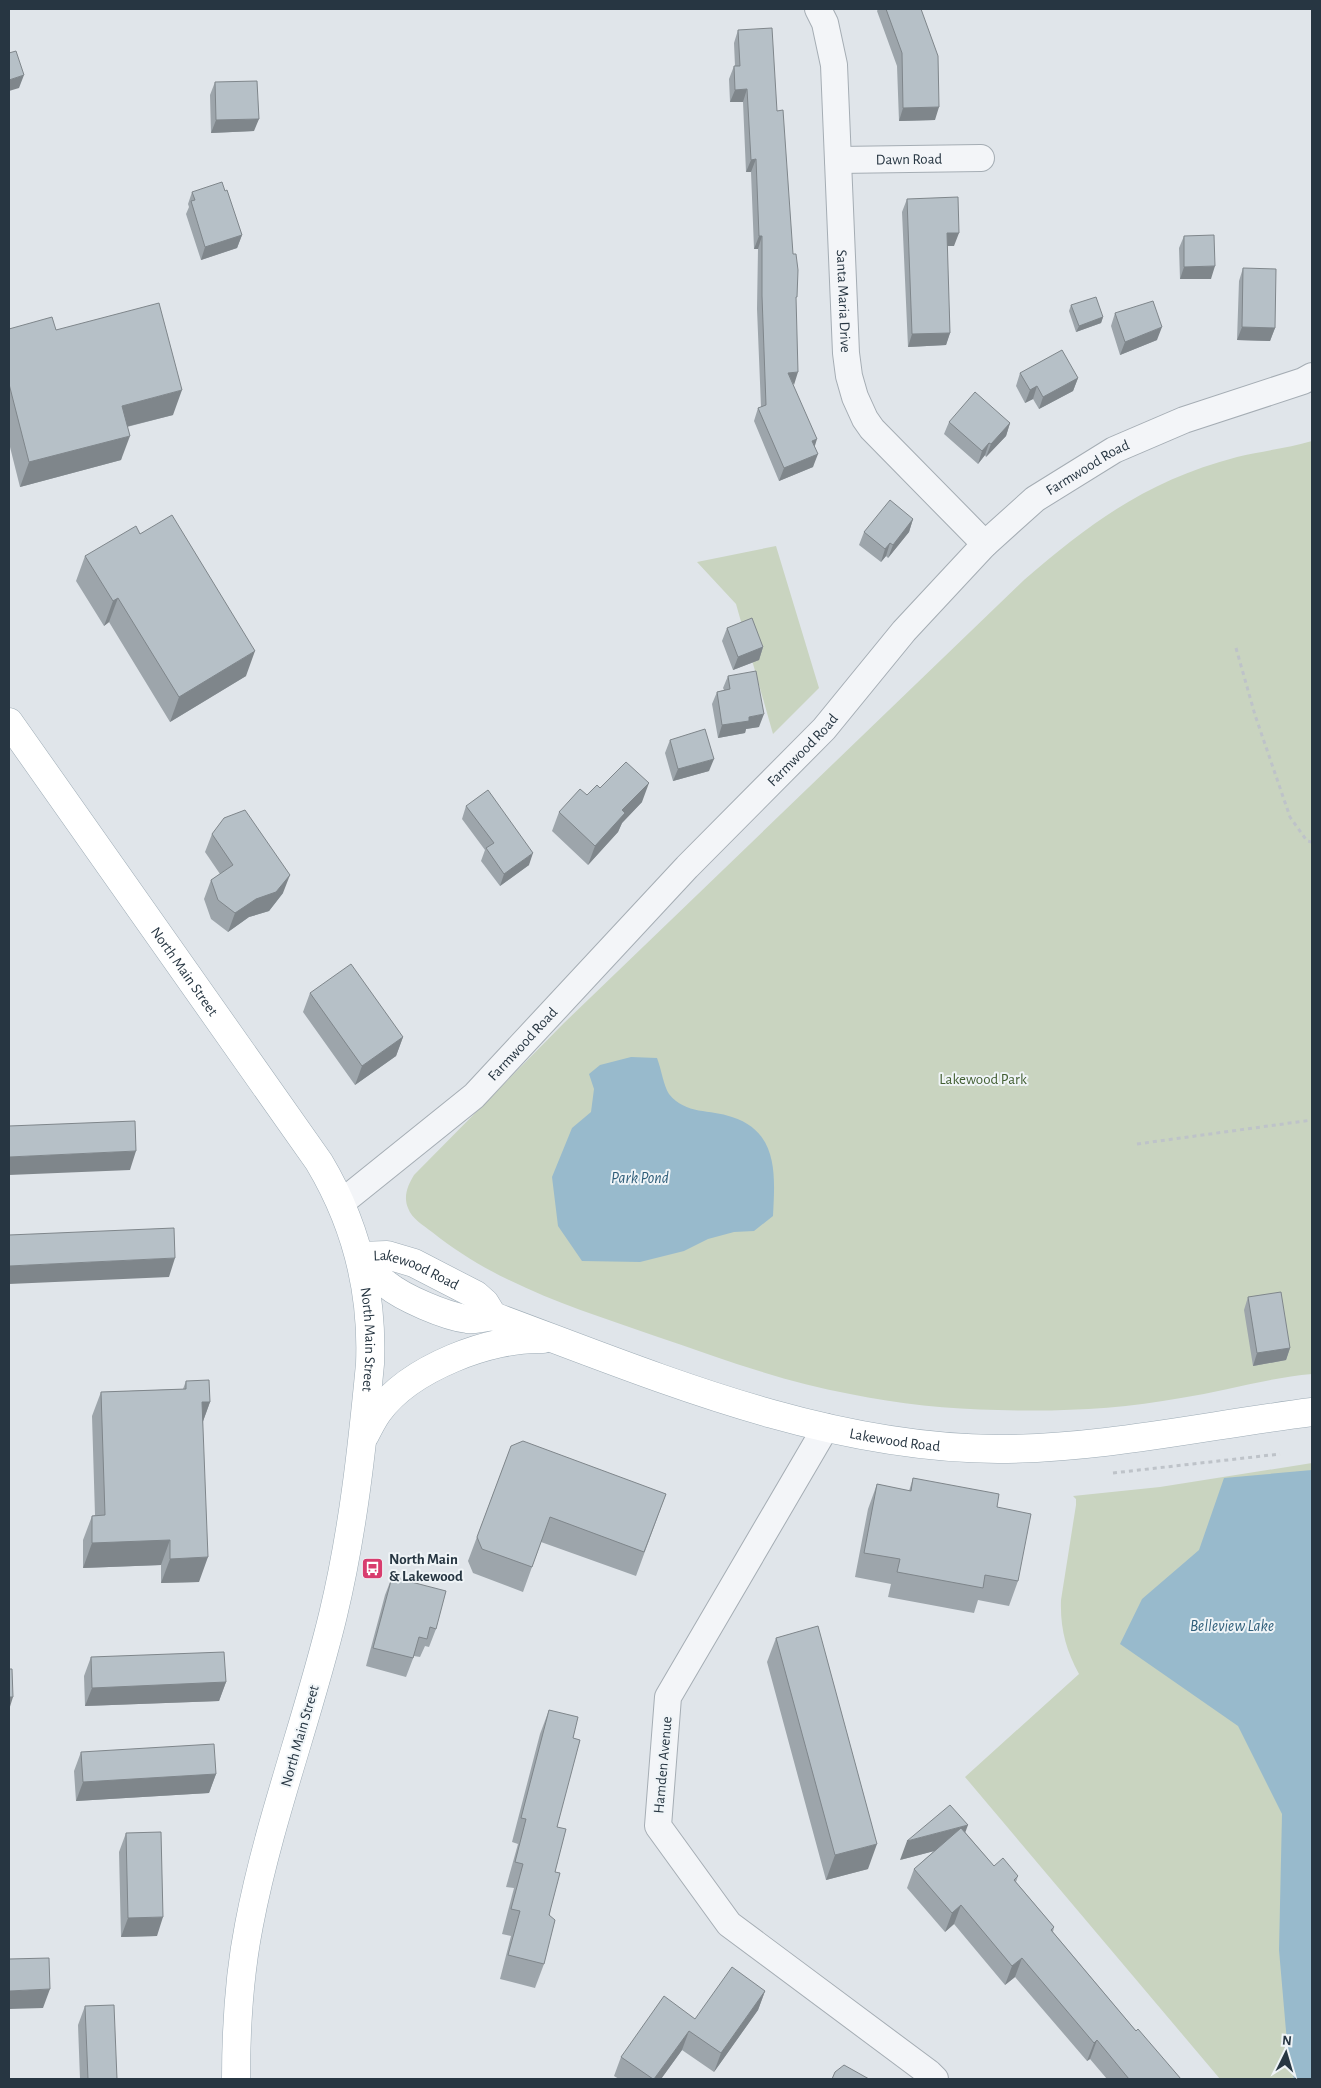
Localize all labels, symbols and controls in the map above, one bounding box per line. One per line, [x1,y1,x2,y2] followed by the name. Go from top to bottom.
[876,151,943,167] street label: Dawn Road
[834,249,853,353] street label: Santa Maria Drive
[1043,437,1132,498] street label: Farmwood Road
[764,711,841,789] street label: Farmwood Road
[148,924,221,1019] street label: North Main Street
[485,1004,560,1083] street label: Farmwood Road
[939,1072,1027,1087] park label: Lakewood Park
[611,1170,669,1186] water label: Park Pond
[373,1248,462,1293] street label: Lakewood Road
[358,1286,378,1393] street label: North Main Street
[848,1425,941,1454] street label: Lakewood Road
[389,1552,463,1584] place label: North Main & Lakewood
[361,1556,385,1580] bus stop icon: North Main & Lakewood
[1190,1618,1274,1634] water label: Belleview Lake
[278,1683,322,1788] street label: North Main Street
[651,1716,675,1814] street label: Hamden Avenue
[1261,2028,1311,2078] north arrow
[1282,2034,1293,2048] text: N

